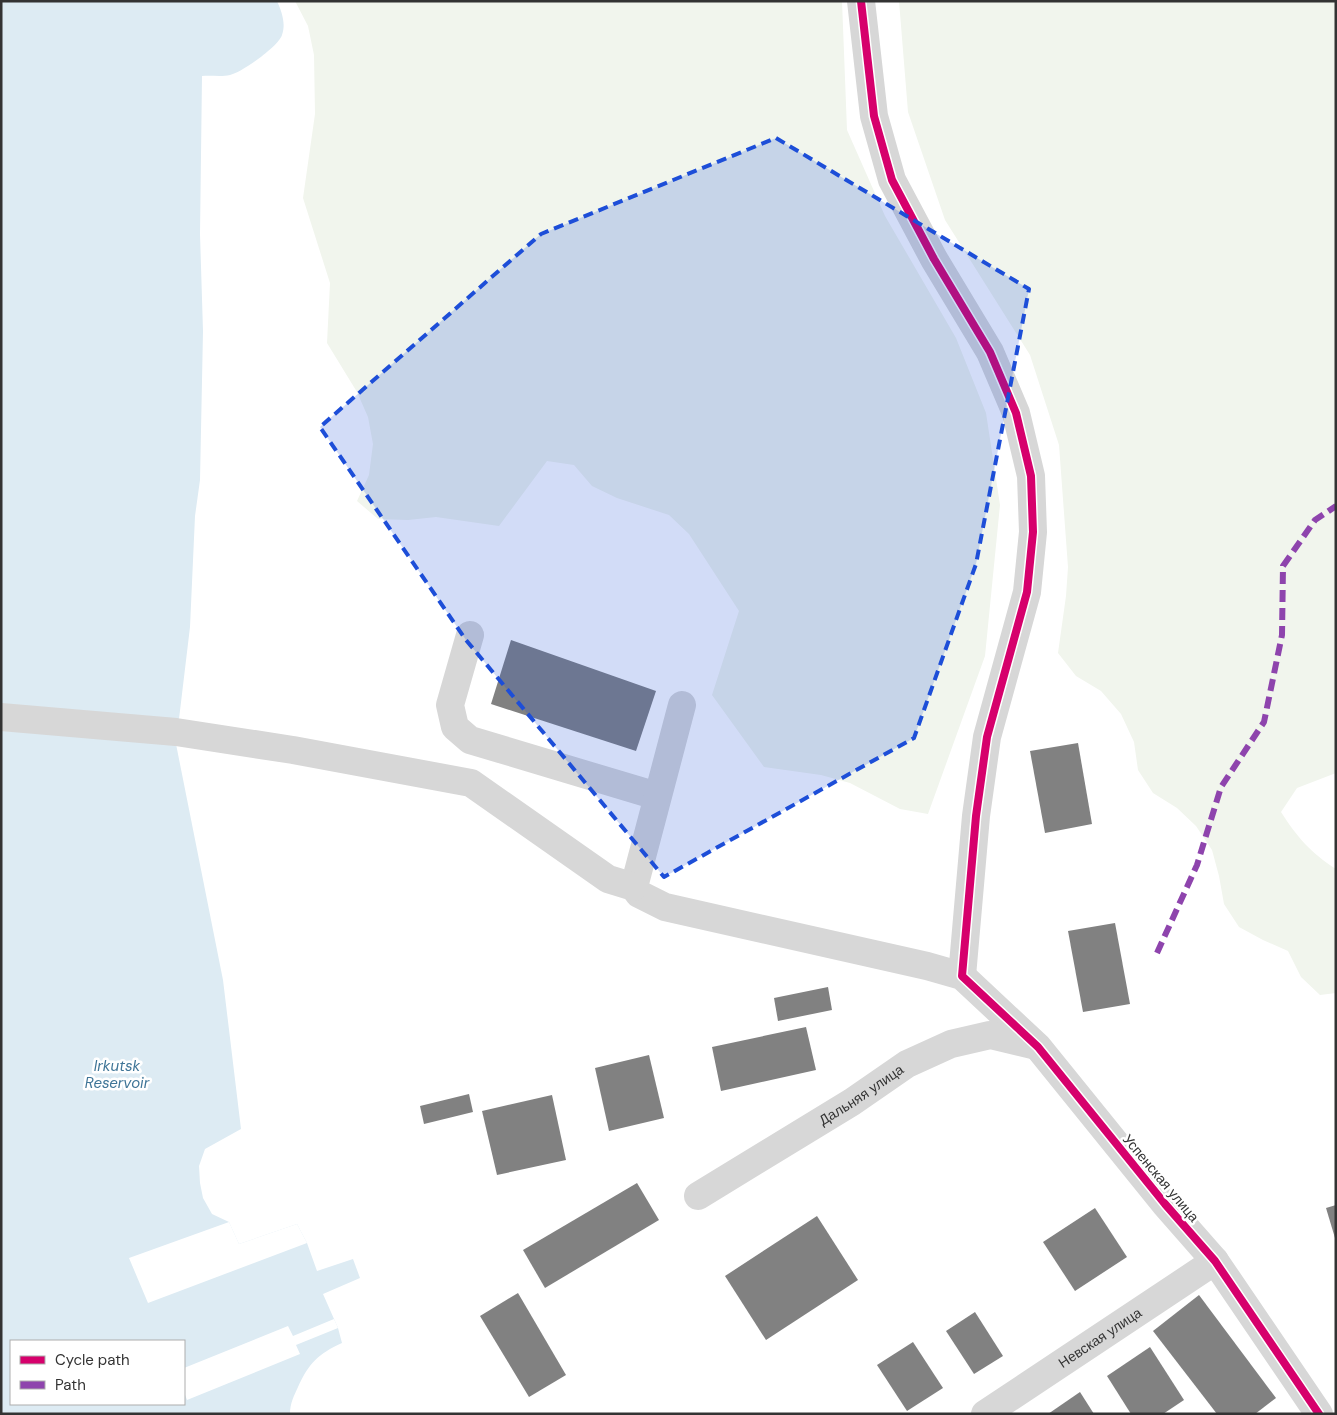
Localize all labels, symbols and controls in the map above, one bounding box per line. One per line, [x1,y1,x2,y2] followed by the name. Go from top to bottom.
[85,1056,150,1093] water label: Irkutsk Reservoir
[815,1060,907,1129] street label: Дальняя улица
[1119,1130,1203,1226] street label: Успенская улица
[1055,1303,1145,1372] street label: Невская улица
[10,1340,185,1405] legend
[55,1350,130,1370] text: Cycle path
[55,1375,86,1395] text: Path

